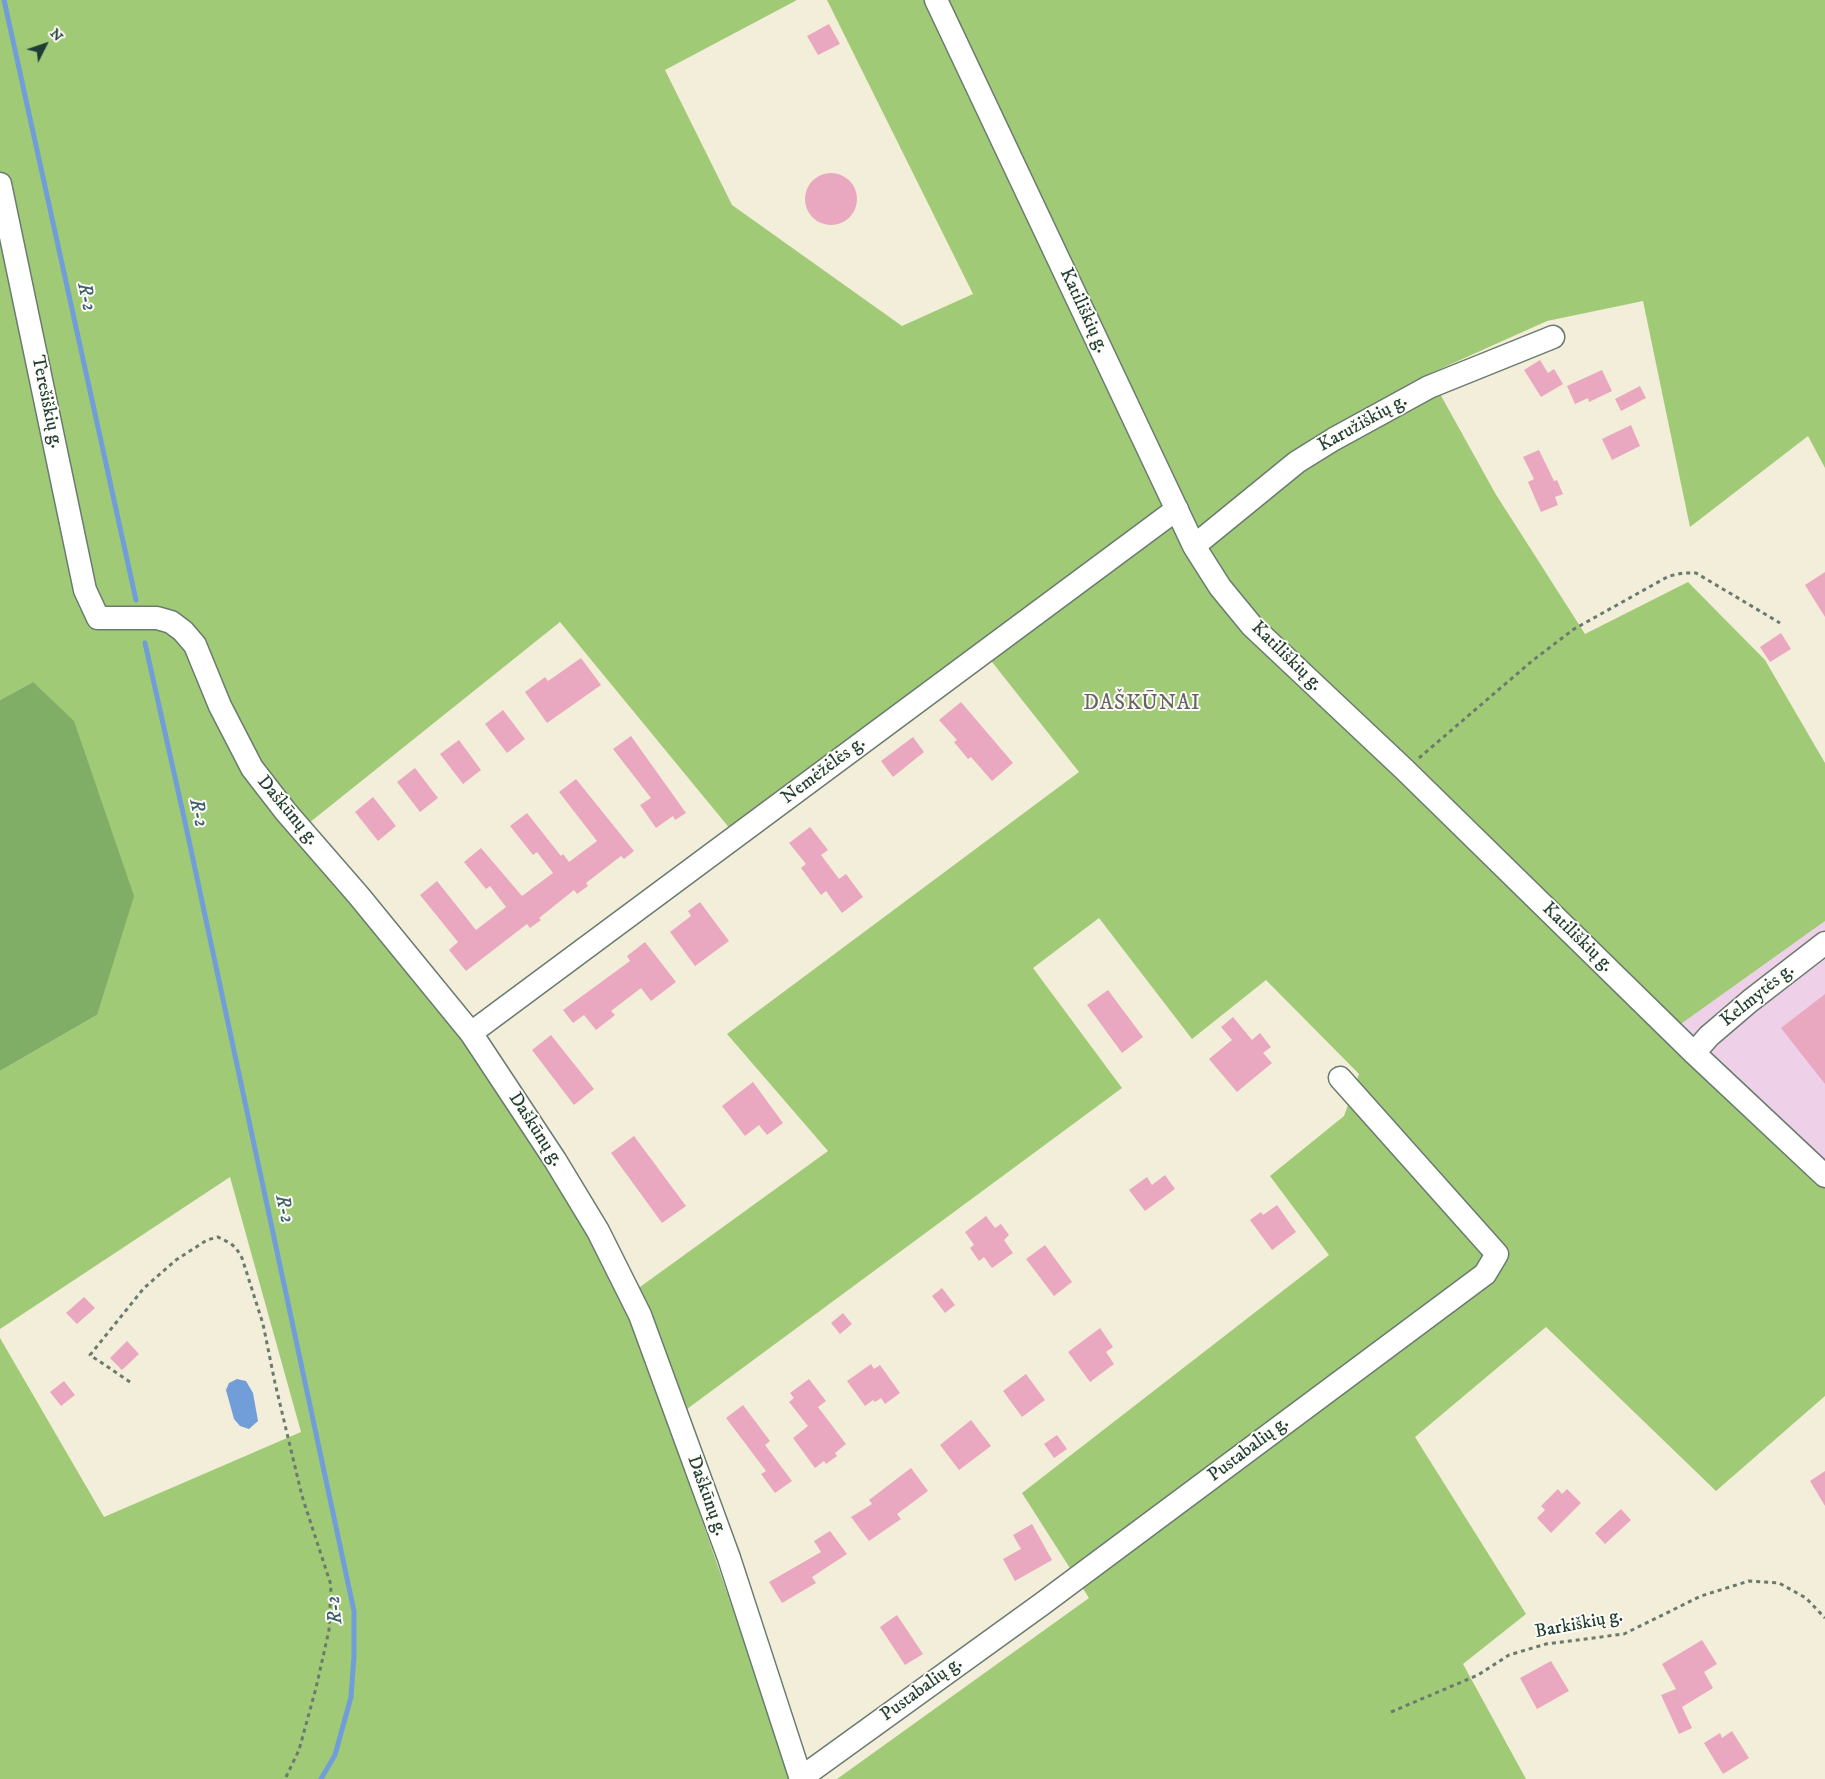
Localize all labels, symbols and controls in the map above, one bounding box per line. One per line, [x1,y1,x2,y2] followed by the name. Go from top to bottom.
[20,20,70,70] north arrow
[46,25,67,45] text: N
[1054,265,1112,357] street label: Katiliškių g.
[70,281,100,313] water label: R-2
[25,354,67,450] street label: Terešiškių g.
[1314,390,1412,458] street label: Karužiškių g.
[1245,617,1327,697] street label: Katiliškių g.
[1082,692,1202,718] district label: DAŠKŪNAI
[778,732,870,810] street label: Nemėžėlės g.
[251,772,323,850] street label: Daškūnų g.
[182,797,212,829] water label: R-2
[1536,898,1618,978] street label: Katiliškių g.
[1717,959,1799,1033] street label: Kelmytės g.
[503,1089,567,1171] street label: Daškūnų g.
[268,1193,298,1225] water label: R-2
[1204,1412,1294,1488] street label: Pustabalių g.
[681,1453,731,1539] street label: Daškūnų g.
[323,1595,349,1625] water label: R-2
[1533,1605,1625,1645] street label: Barkiškių g.
[877,1653,967,1727] street label: Pustabalių g.

